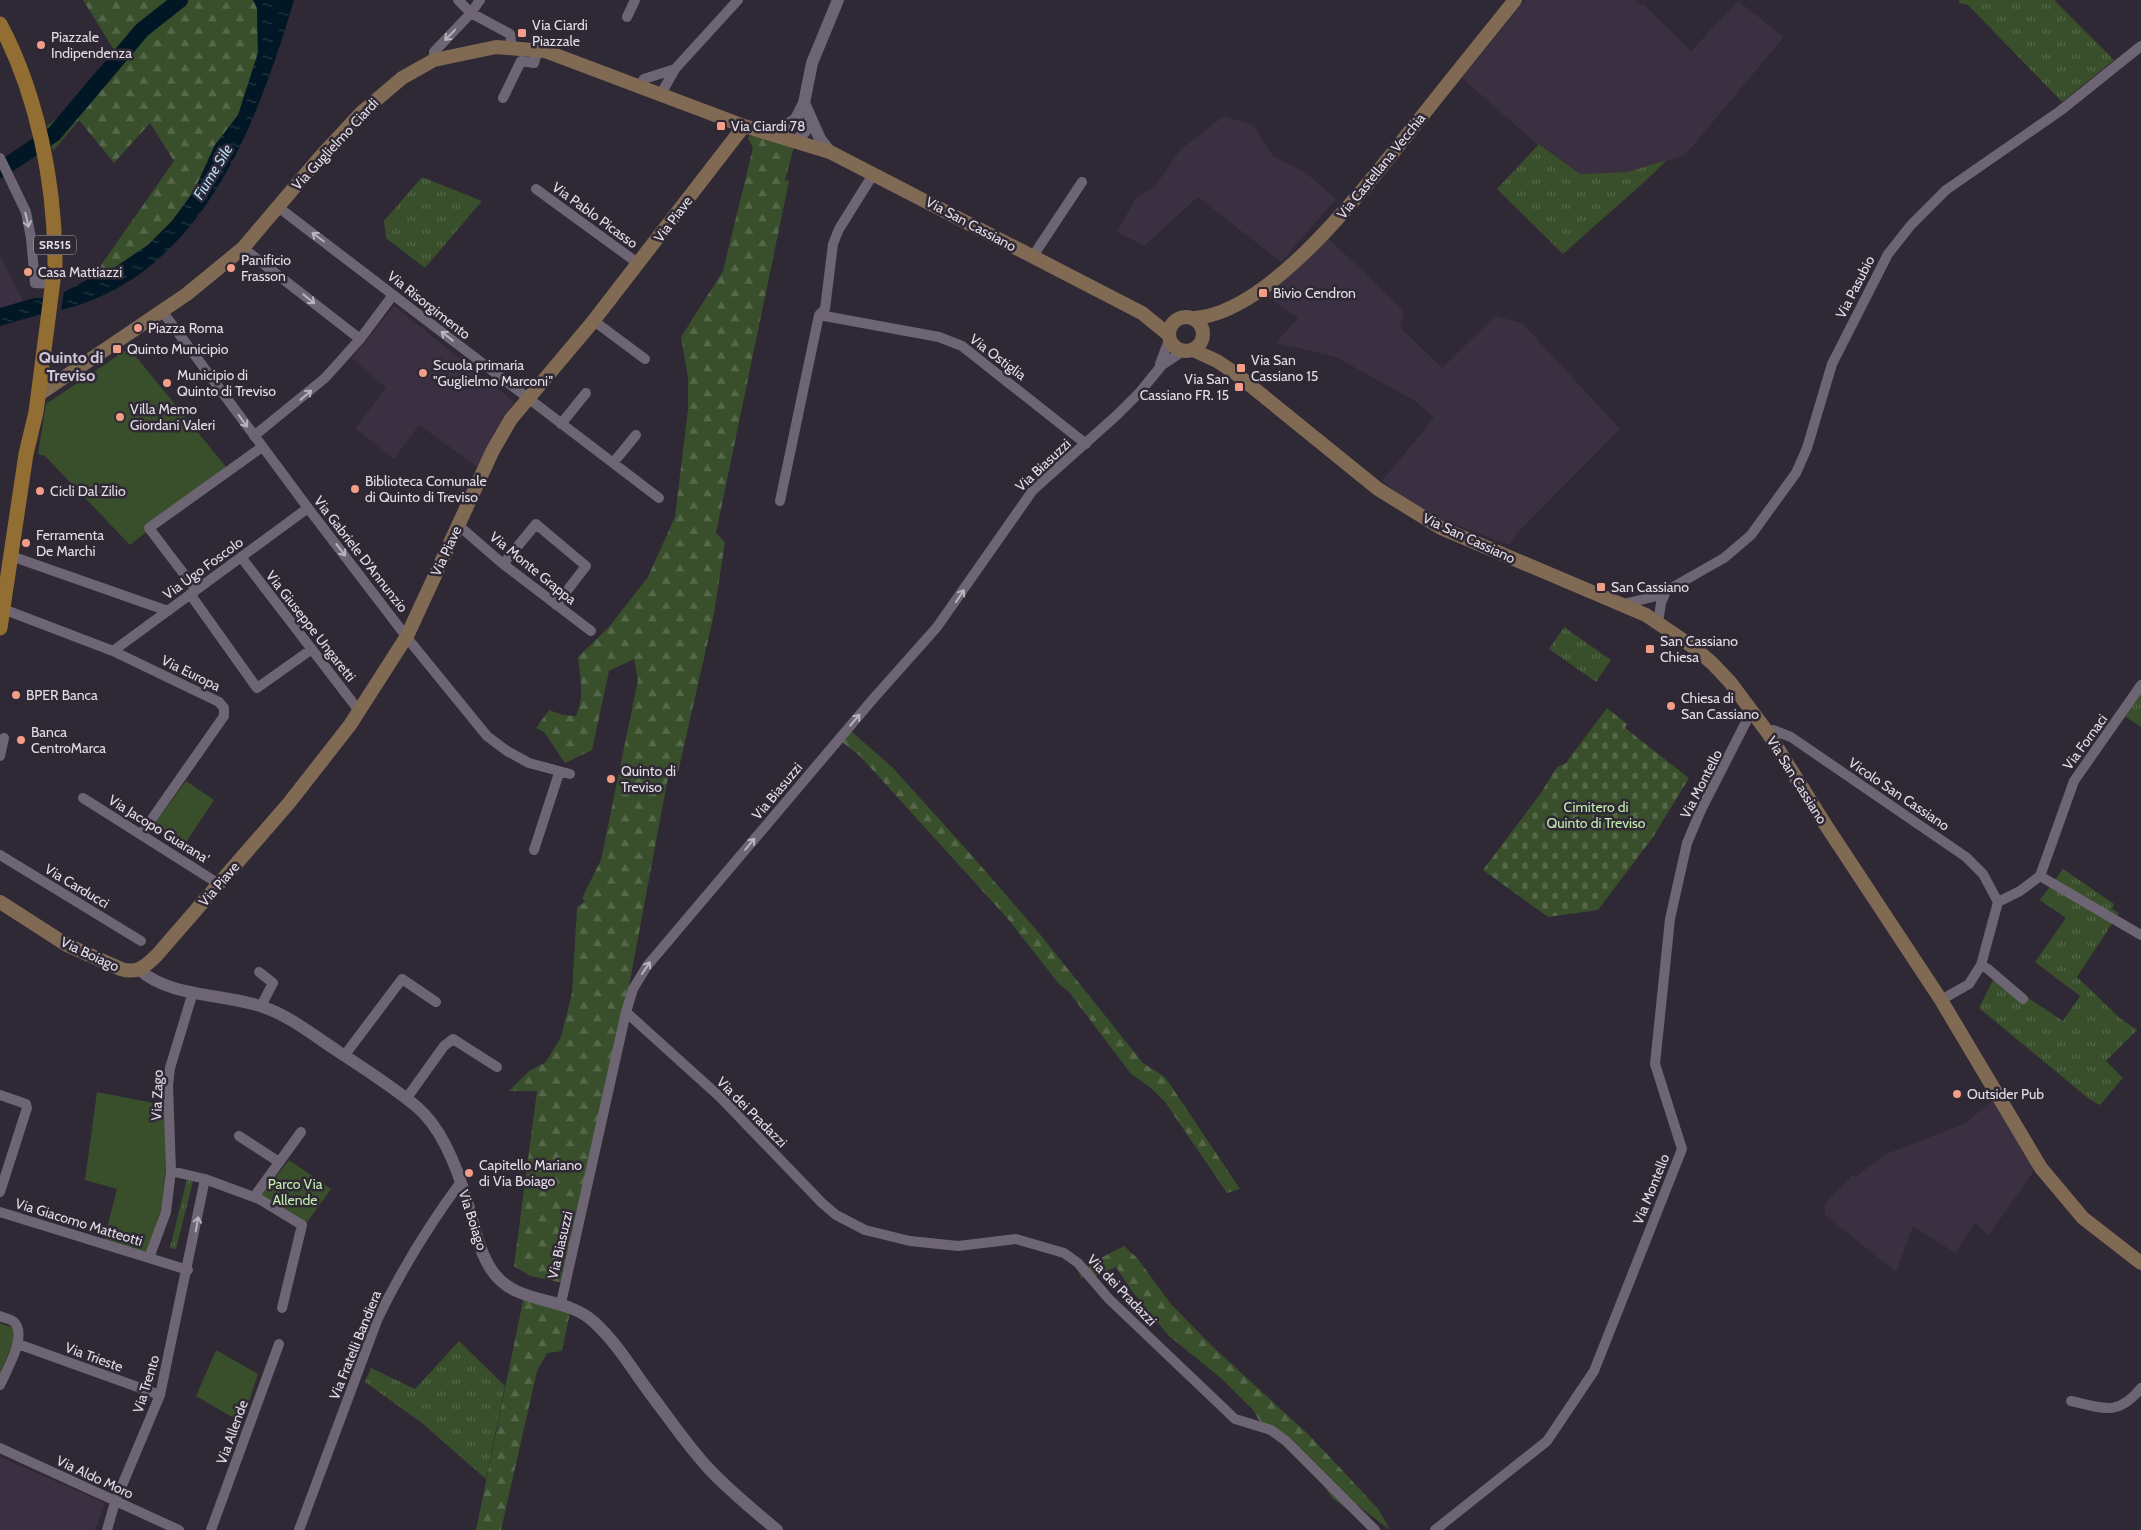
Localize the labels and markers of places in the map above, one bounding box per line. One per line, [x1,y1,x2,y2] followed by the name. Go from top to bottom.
[532,16,588,50] place label: Via Ciardi Piazzale
[516,27,528,39] marker: Via Ciardi Piazzale
[51,28,132,62] place label: Piazzale Indipendenza
[35,39,47,51] marker: Piazzale Indipendenza
[731,117,805,135] place label: Via Ciardi 78
[715,120,727,132] marker: Via Ciardi 78
[241,251,291,285] place label: Panificio Frasson
[225,262,237,274] marker: Panificio Frasson
[38,263,122,281] place label: Casa Mattiazzi
[22,266,34,278] marker: Casa Mattiazzi
[1273,284,1356,302] place label: Bivio Cendron
[1257,287,1269,299] marker: Bivio Cendron
[148,319,224,337] place label: Piazza Roma
[132,322,144,334] marker: Piazza Roma
[127,340,229,358] place label: Quinto Municipio
[111,343,123,355] marker: Quinto Municipio
[1251,351,1318,385] place label: Via San Cassiano 15
[433,356,553,390] place label: Scuola primaria "Guglielmo Marconi"
[1235,362,1247,374] marker: Via San Cassiano 15
[177,366,276,400] place label: Municipio di Quinto di Treviso
[417,367,429,379] marker: Scuola primaria "Guglielmo Marconi"
[1140,370,1229,404] place label: Via San Cassiano FR. 15
[161,377,173,389] marker: Municipio di Quinto di Treviso
[1233,381,1245,393] marker: Via San Cassiano FR. 15
[130,400,215,434] place label: Villa Memo Giordani Valeri
[114,411,126,423] marker: Villa Memo Giordani Valeri
[365,472,487,506] place label: Biblioteca Comunale di Quinto di Treviso
[50,482,126,500] place label: Cicli Dal Zilio
[349,483,361,495] marker: Biblioteca Comunale di Quinto di Treviso
[34,485,46,497] marker: Cicli Dal Zilio
[36,526,104,560] place label: Ferramenta De Marchi
[20,537,32,549] marker: Ferramenta De Marchi
[1611,578,1689,596] place label: San Cassiano
[1595,581,1607,593] marker: San Cassiano
[1660,632,1738,666] place label: San Cassiano Chiesa
[1644,643,1656,655] marker: San Cassiano Chiesa
[26,686,98,704] place label: BPER Banca
[10,689,22,701] marker: BPER Banca
[1681,689,1759,723] place label: Chiesa di San Cassiano
[1665,700,1677,712] marker: Chiesa di San Cassiano
[31,723,106,757] place label: Banca CentroMarca
[15,734,27,746] marker: Banca CentroMarca
[621,762,676,796] place label: Quinto di Treviso
[605,773,617,785] marker: Quinto di Treviso
[1967,1085,2044,1103] place label: Outsider Pub
[1951,1088,1963,1100] marker: Outsider Pub
[479,1156,582,1190] place label: Capitello Mariano di Via Boiago
[463,1167,475,1179] marker: Capitello Mariano di Via Boiago

